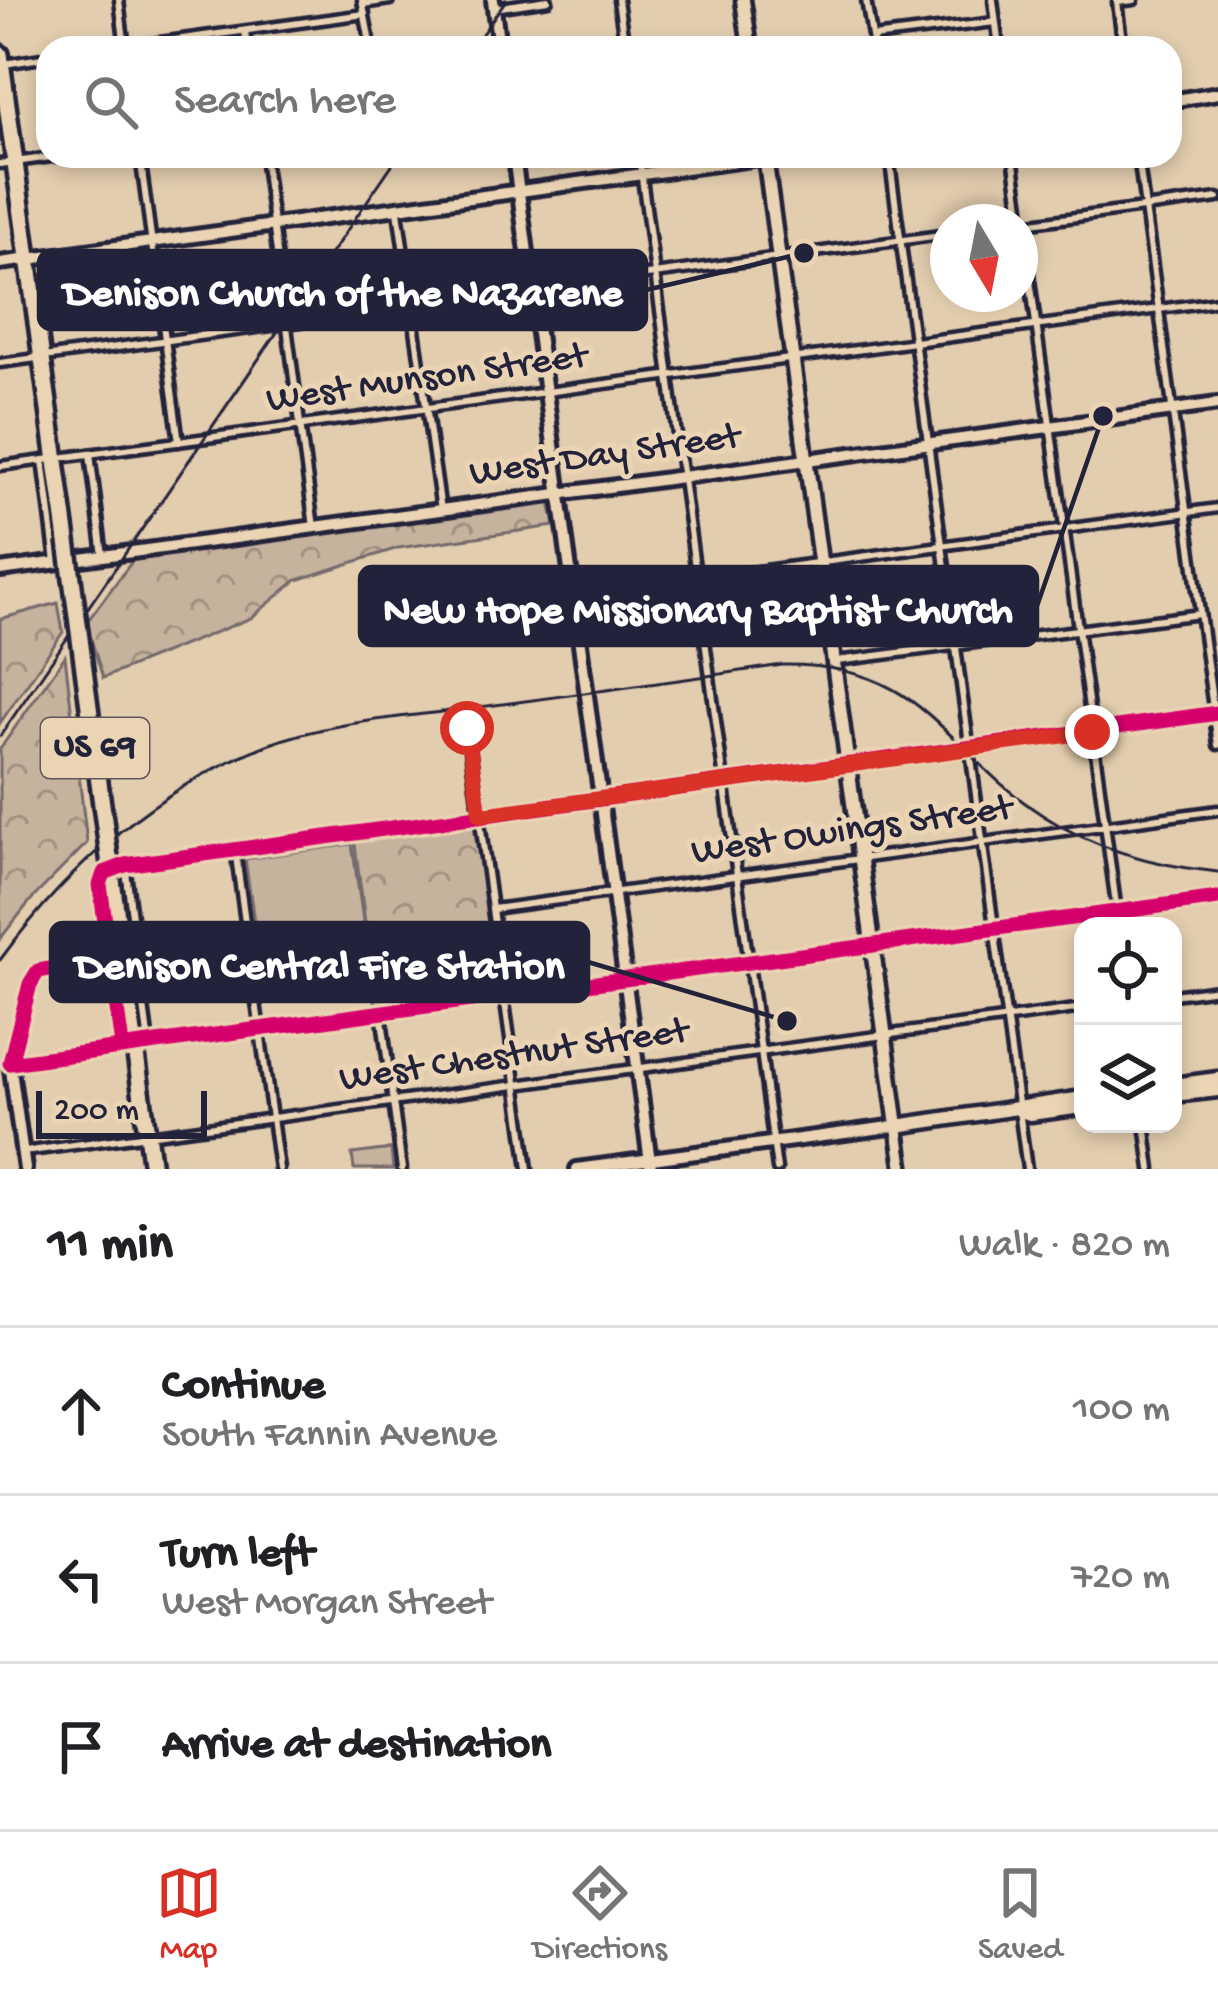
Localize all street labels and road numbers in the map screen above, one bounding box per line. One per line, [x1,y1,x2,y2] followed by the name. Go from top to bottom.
[264,334,593,425] street label: West Munson Street
[467,415,746,499] street label: West Day Street
[41,718,149,778] road number: US 69
[689,786,1018,877] street label: West Owings Street
[337,1009,694,1104] street label: West Chestnut Street

